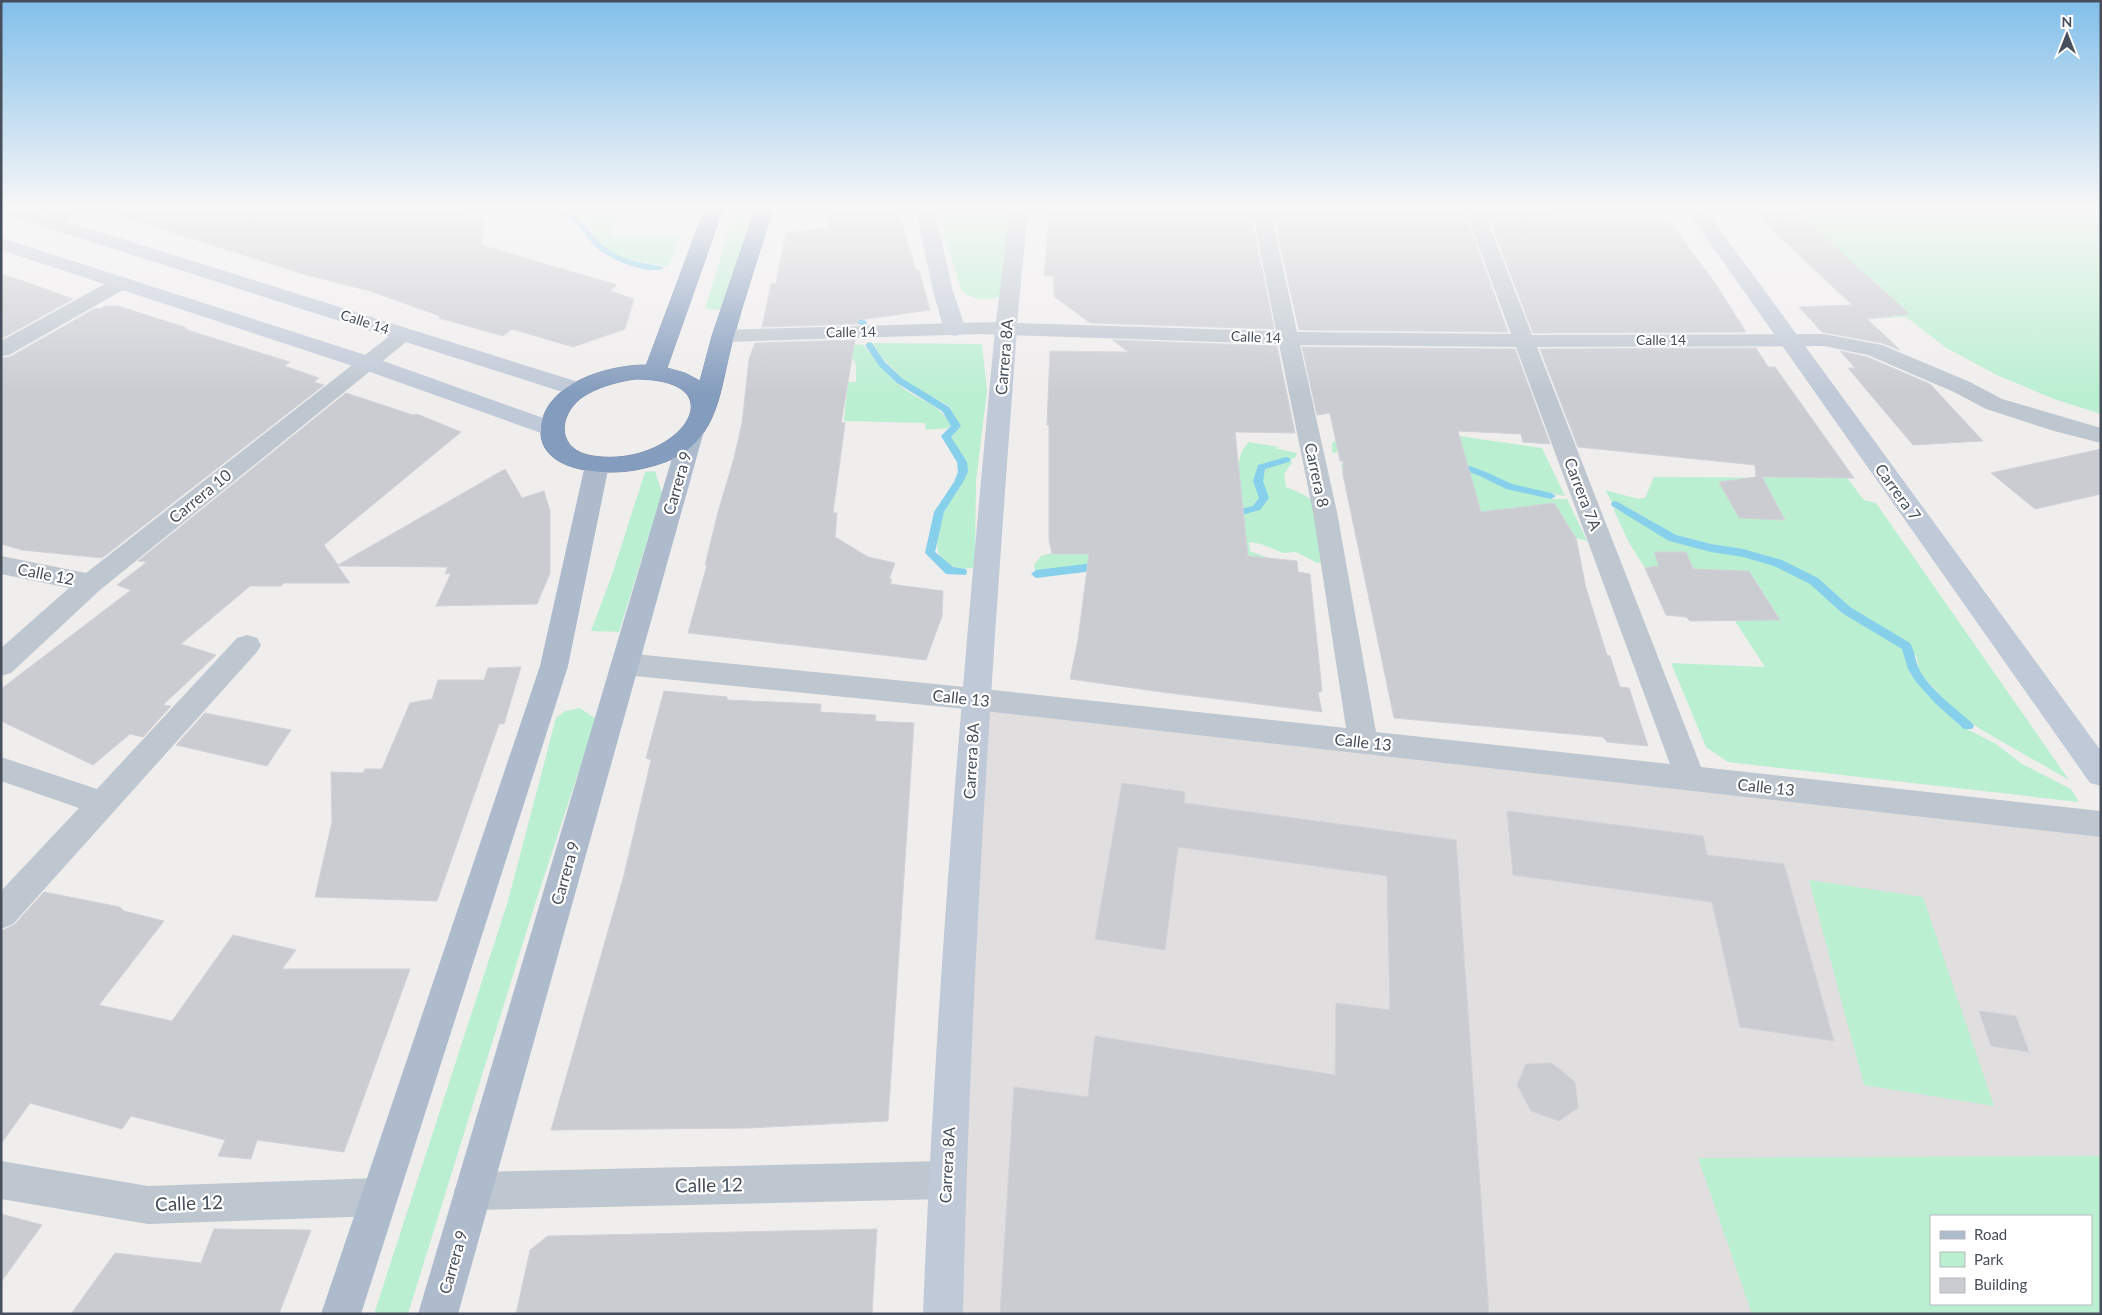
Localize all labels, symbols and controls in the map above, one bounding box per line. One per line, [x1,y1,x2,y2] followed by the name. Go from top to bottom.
[2042,10,2092,60] north arrow
[2062,13,2072,30] text: N
[339,306,392,337] street label: Calle 14
[991,318,1016,396] street label: Carrera 8A
[826,323,876,340] street label: Calle 14
[1231,327,1281,346] street label: Calle 14
[1636,331,1686,348] street label: Calle 14
[1301,441,1334,509] street label: Carrera 8
[658,449,695,517] street label: Carrera 9
[1561,455,1606,533] street label: Carrera 7A
[1871,460,1925,524] street label: Carrera 7
[165,465,235,527] street label: Carrera 10
[16,559,76,588] street label: Calle 12
[932,685,991,710] street label: Calle 13
[959,722,982,800] street label: Carrera 8A
[1334,729,1393,754] street label: Calle 13
[1737,774,1796,799] street label: Calle 13
[546,839,583,907] street label: Carrera 9
[935,1126,958,1204] street label: Carrera 8A
[675,1172,743,1197] street label: Calle 12
[155,1190,223,1215] street label: Calle 12
[1930,1215,2092,1305] legend
[1974,1225,2007,1243] text: Road
[434,1228,471,1296] street label: Carrera 9
[1974,1250,2004,1268] text: Park
[1974,1275,2027,1293] text: Building

